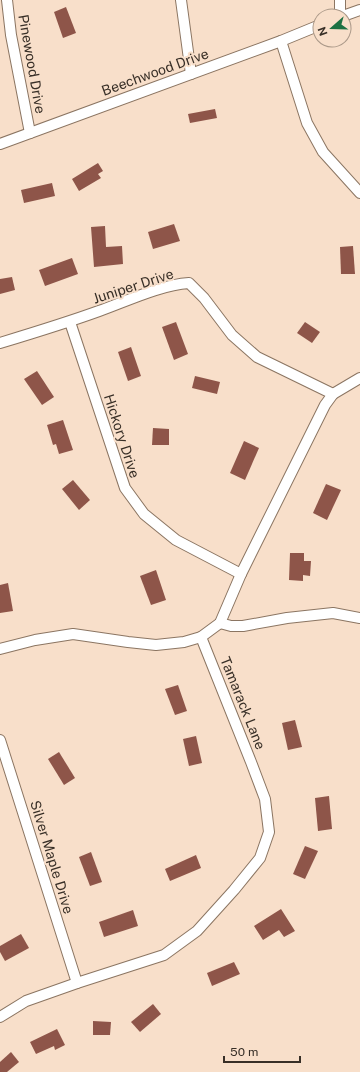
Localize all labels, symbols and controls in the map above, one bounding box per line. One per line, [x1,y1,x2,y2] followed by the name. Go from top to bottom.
[312,8,352,48] north arrow
[15,13,49,115] street label: Pinewood Drive
[315,25,330,38] text: N
[99,45,211,99] street label: Beechwood Drive
[91,265,175,307] street label: Juniper Drive
[101,392,143,480] street label: Hickory Drive
[217,654,269,752] street label: Tamarack Lane
[27,798,77,916] street label: Silver Maple Drive
[224,1038,300,1064] scale bar
[230,1045,258,1059] text: 50 m

